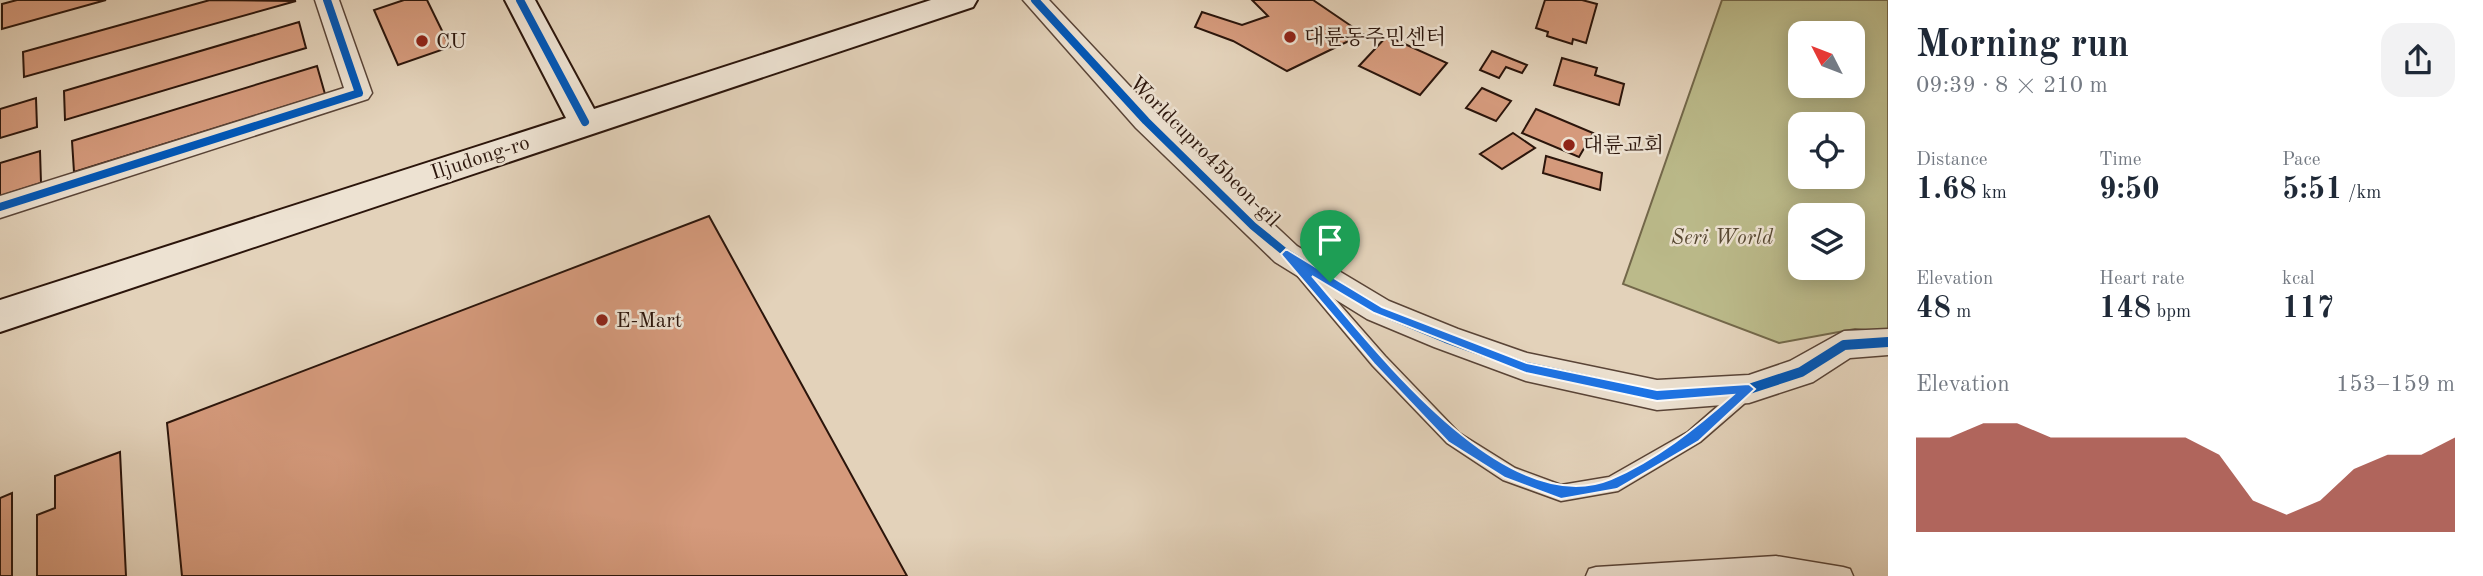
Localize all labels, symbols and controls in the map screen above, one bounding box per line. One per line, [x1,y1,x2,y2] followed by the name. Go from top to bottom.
[1788,21,1866,98] north arrow
[1788,21,1865,280] map controls
[2381,23,2455,97] button: share
[1304,26,1446,49] place label: 대륜동주민센터
[1916,27,2129,65] text: Morning run
[1282,29,1298,45] marker: 대륜동주민센터
[436,32,466,53] place label: CU
[414,33,430,49] marker: CU
[1125,73,1283,232] street label: Worldcupro45beon-gil
[1916,74,2108,97] text: 09:39 · 8 × 210 m
[1788,112,1865,189] button: locate
[428,133,533,184] street label: Iljudong-ro
[1583,134,1664,157] place label: 대륜교회
[1561,137,1577,153] marker: 대륜교회
[1916,151,1988,170] text: Distance
[2099,151,2142,170] text: Time
[2282,151,2321,170] text: Pace
[1916,175,1977,205] text: 1.68
[2099,175,2160,205] text: 9:50
[2282,175,2343,205] text: 5:51
[1977,184,2007,203] text: km
[2343,184,2381,203] text: /km
[1788,203,1865,280] button: layers
[1300,210,1360,282] pin
[1311,221,1349,259] icon: arrive
[1671,228,1774,249] park label: Seri World
[1916,270,1993,289] text: Elevation
[2099,270,2184,289] text: Heart rate
[2282,270,2315,289] text: kcal
[1916,294,1951,324] text: 48
[2099,294,2151,324] text: 148
[2282,294,2334,324] text: 117
[1951,303,1971,322] text: m
[2151,303,2191,322] text: bpm
[616,311,682,332] place label: E-Mart
[594,312,610,328] marker: E-Mart
[1916,373,2010,396] text: Elevation
[2336,373,2455,396] text: 153–159 m

